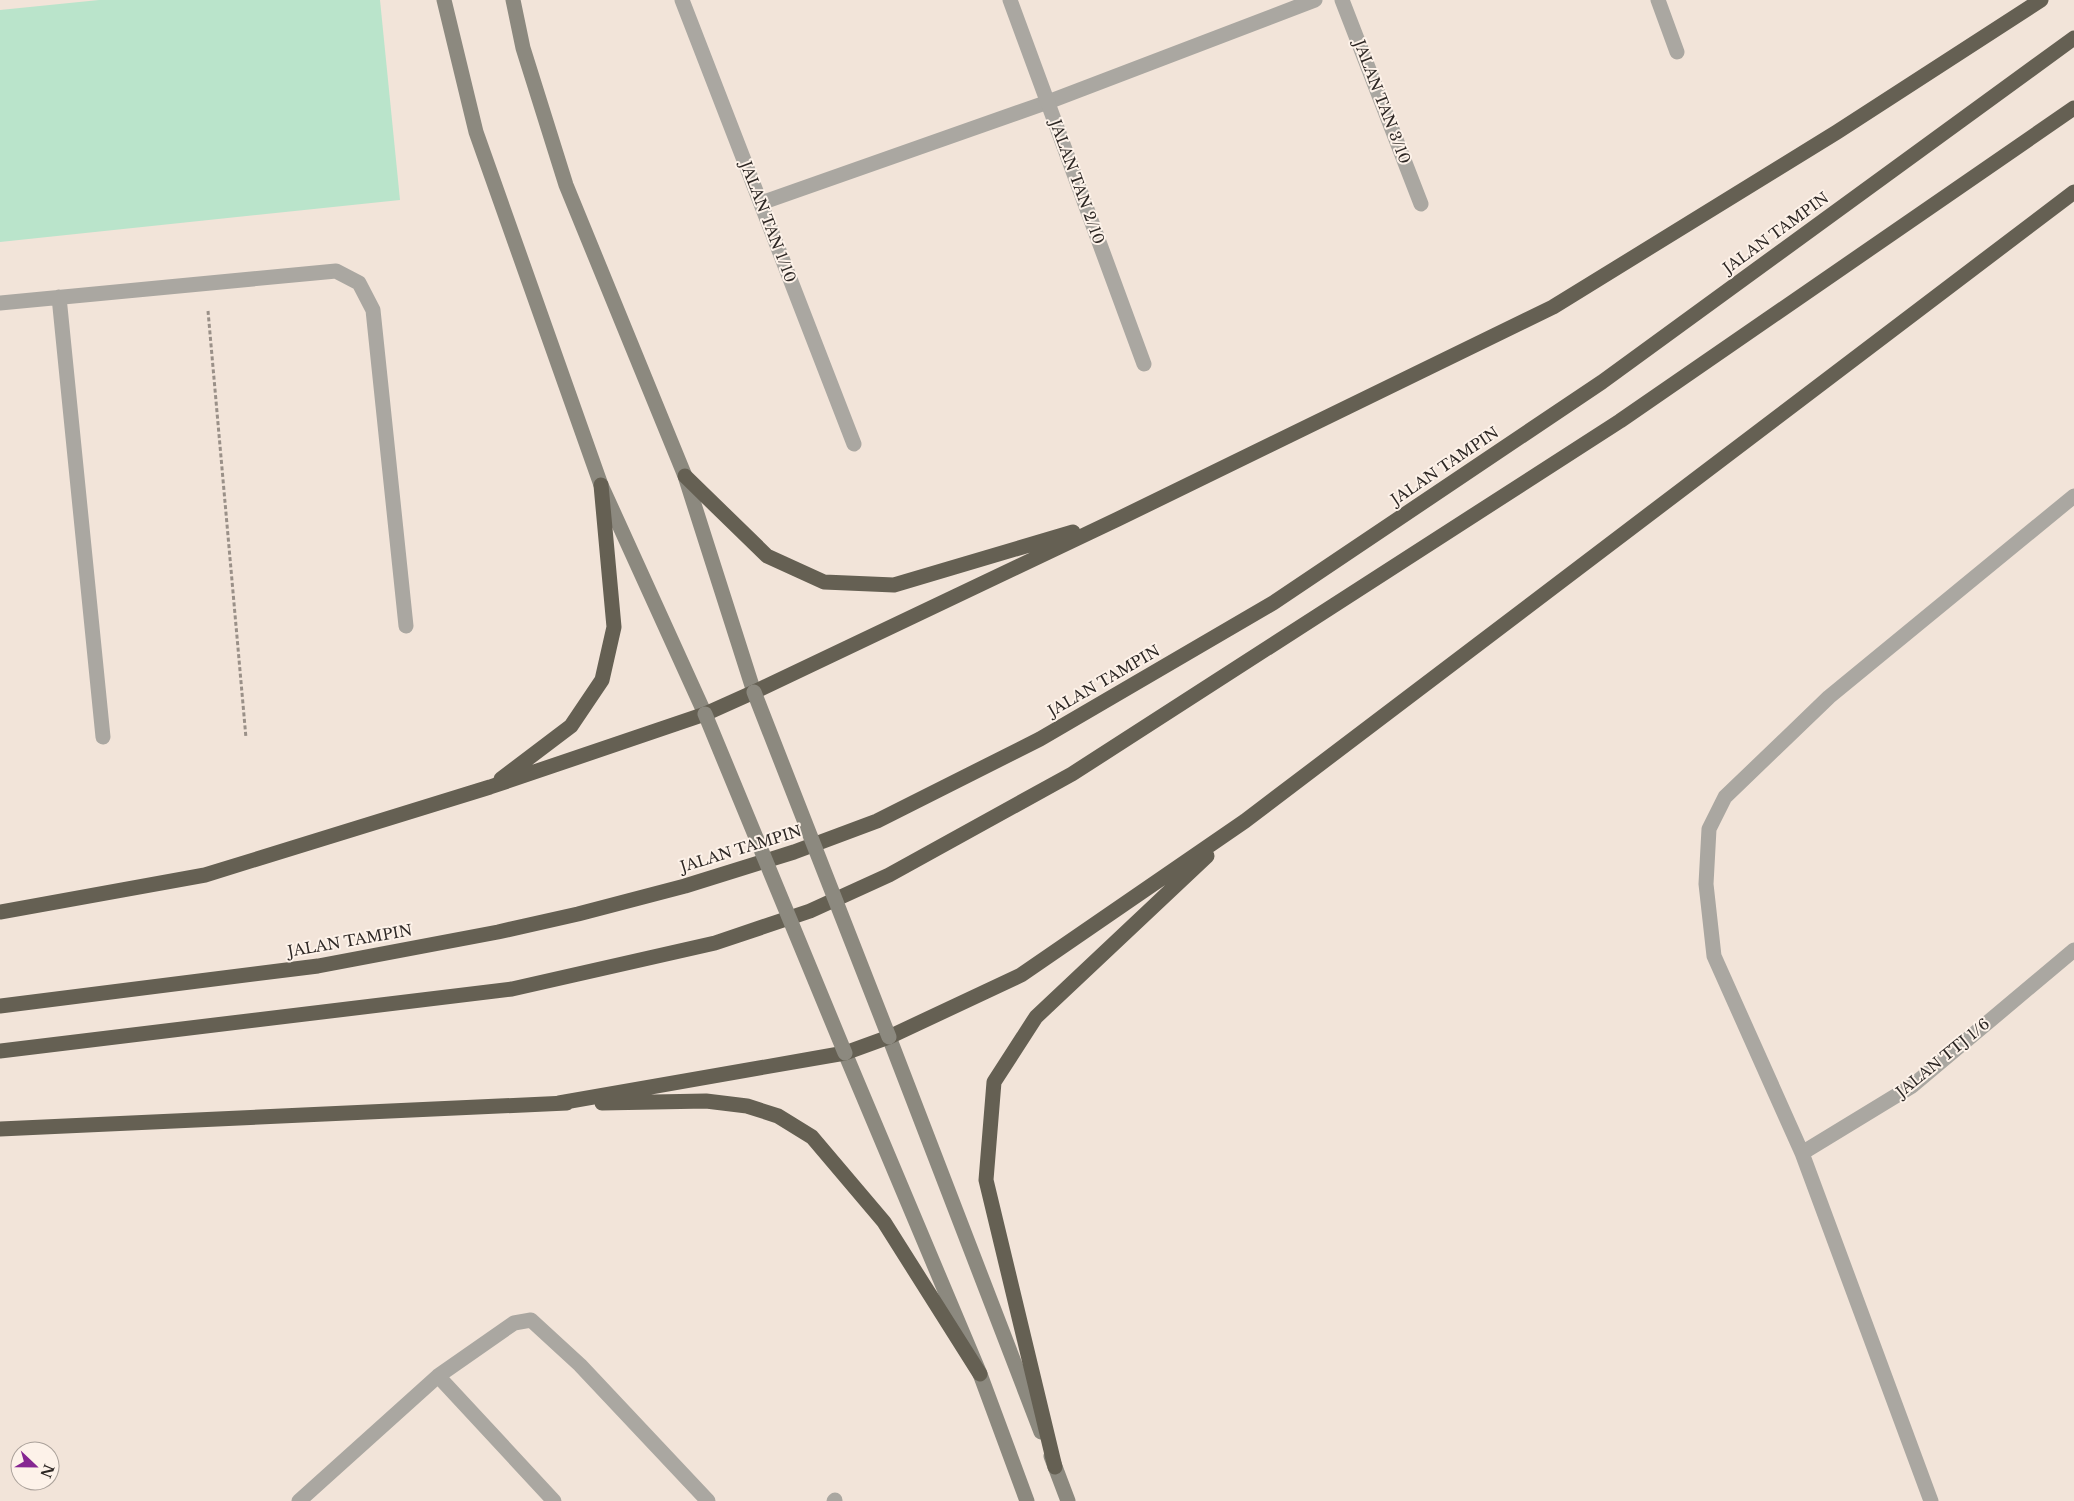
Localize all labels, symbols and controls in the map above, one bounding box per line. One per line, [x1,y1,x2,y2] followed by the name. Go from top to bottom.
[1349,35,1415,166] street label: JALAN TAN 3/10
[1045,115,1109,247] street label: JALAN TAN 2/10
[736,157,800,285] street label: JALAN TAN 1/10
[1717,188,1832,279] street label: JALAN TAMPIN
[1385,422,1502,510] street label: JALAN TAMPIN
[1043,641,1163,721] street label: JALAN TAMPIN
[676,821,804,877] street label: JALAN TAMPIN
[284,920,414,961] street label: JALAN TAMPIN
[1891,1014,1993,1102] street label: JALAN TTJ 1/6
[10,1441,60,1491] north arrow
[36,1461,58,1480] text: N

